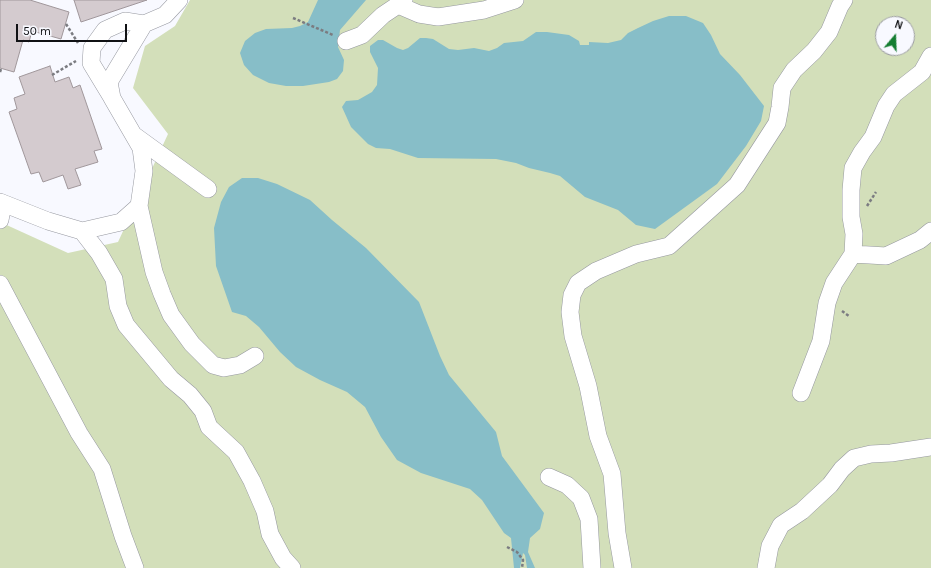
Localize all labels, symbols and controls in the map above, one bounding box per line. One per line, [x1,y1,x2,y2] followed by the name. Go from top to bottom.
[18,16,129,42] scale bar
[875,16,915,56] north arrow
[893,18,905,33] text: N
[23,24,51,38] text: 50 m

